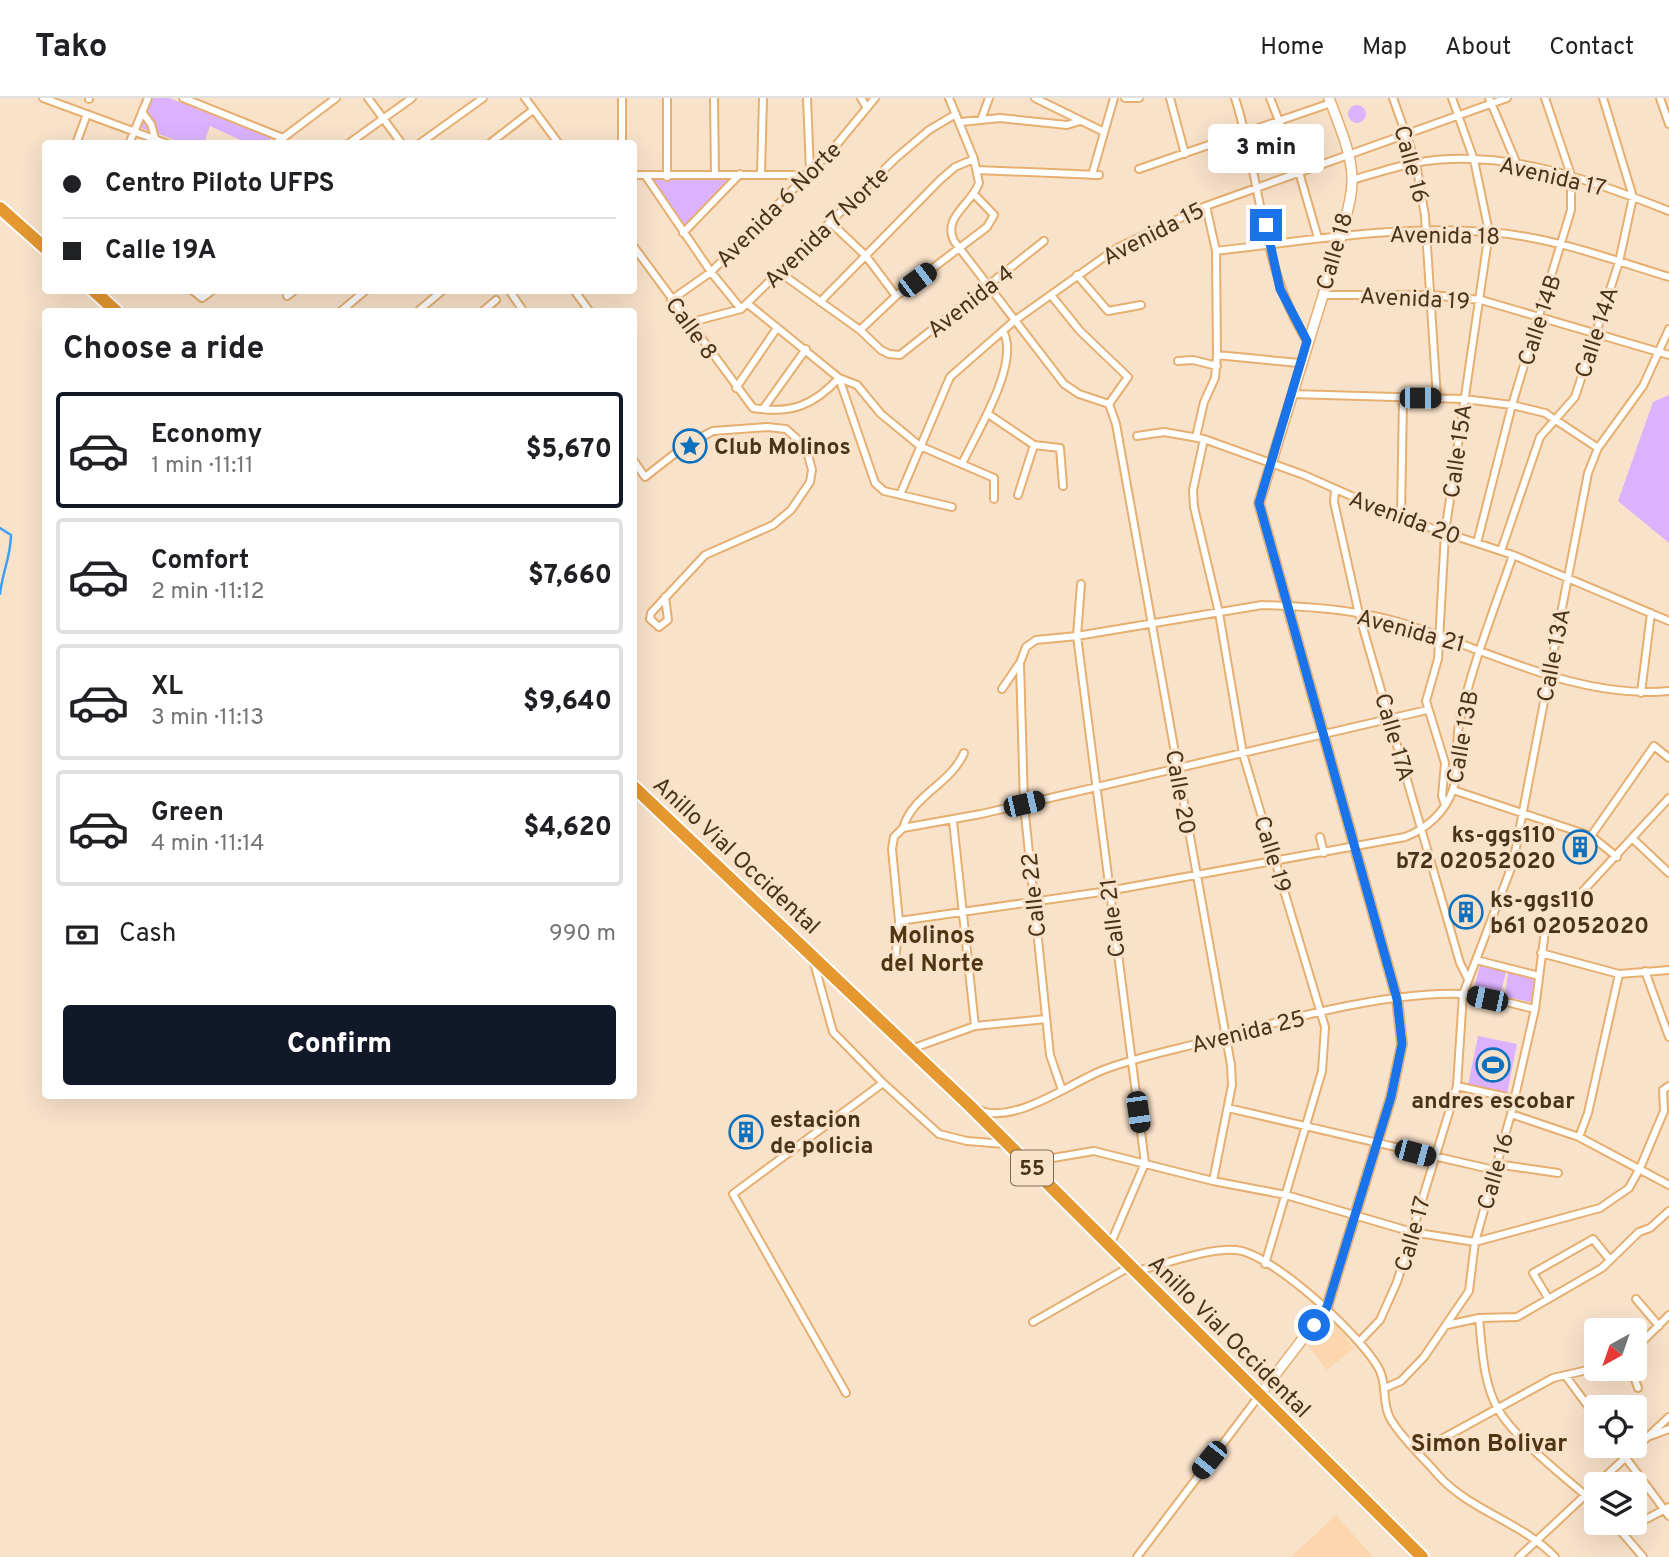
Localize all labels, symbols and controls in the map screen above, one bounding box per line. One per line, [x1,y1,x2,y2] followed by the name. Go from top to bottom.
[35,27,107,69] text: Tako
[1260,33,1324,63] text: Home
[1362,33,1407,63] text: Map
[1445,33,1511,63] text: About
[1549,33,1634,63] text: Contact
[1208,123,1324,172] callout: 3 min
[1385,123,1434,207] street label: Calle 16
[1236,134,1296,163] text: 3 min
[711,137,849,275] street label: Avenida 6 Norte
[1496,152,1609,205] street label: Avenida 17
[759,162,896,296] street label: Avenida 7 Norte
[105,168,334,201] text: Centro Piloto UFPS
[1098,197,1210,273] street label: Avenida 15
[1250,209,1282,241] route end
[1312,210,1361,294] street label: Calle 18
[1389,222,1500,253] street label: Avenida 18
[105,235,216,268] text: Calle 19A
[894,259,941,301] car
[922,260,1021,346] street label: Avenida 4
[1513,271,1570,370] street label: Calle 14B
[1359,283,1471,318] street label: Avenida 19
[1570,283,1627,382] street label: Calle 14A
[657,292,723,367] street label: Calle 8
[63,330,264,370] text: Choose a ride
[1400,388,1442,409] car
[1439,402,1480,500] street label: Calle 15A
[67,419,130,482] icon: car
[151,419,262,452] text: Economy
[671,427,709,465] place icon: Club Molinos
[526,434,612,467] text: $5,670
[714,434,851,463] place label: Club Molinos
[151,452,254,481] text: 1 min · 11:11
[1344,486,1464,553] street label: Avenida 20
[67,545,130,608] icon: car
[151,545,249,578] text: Comfort
[528,560,612,593] text: $7,660
[151,578,265,607] text: 2 min · 11:12
[1353,604,1468,661] street label: Avenida 21
[1532,606,1579,705] street label: Calle 13A
[67,671,130,734] icon: car
[151,671,183,704] text: XL
[523,686,612,719] text: $9,640
[1442,689,1487,786] street label: Calle 13B
[1366,690,1419,785] street label: Calle 17A
[151,704,264,733] text: 3 min · 11:13
[1157,748,1200,837] street label: Calle 20
[646,772,825,942] street label: Anillo Vial Occidental
[1002,789,1047,819] car
[67,797,130,860] icon: car
[151,797,224,830] text: Green
[523,812,612,845] text: $4,620
[1245,813,1296,897] street label: Calle 19
[1396,822,1556,877] place label: ks-ggs110 b72 02052020
[1561,828,1599,866] building icon: ks-ggs110 b72 02052020
[151,830,265,859] text: 4 min · 11:14
[1017,851,1054,939] street label: Calle 22
[1095,876,1134,959] street label: Calle 21
[1490,887,1649,942] place label: ks-ggs110 b61 02052020
[1447,893,1485,931] building icon: ks-ggs110 b61 02052020
[63,916,101,954] icon: cash
[119,918,176,951] text: Cash
[549,920,616,949] text: 990 m
[880,922,984,980] district label: Molinos del Norte
[1465,984,1510,1014] car
[63,1005,616,1085] button: Confirm
[1189,1005,1309,1062] street label: Avenida 25
[1474,1046,1512,1084] sports icon: andres escobar
[1411,1088,1575,1117] place label: andres escobar
[1125,1090,1152,1134] car
[770,1107,873,1162] place label: estacion de policia
[727,1113,765,1151] building icon: estacion de policia
[1473,1130,1522,1214] street label: Calle 16
[1392,1137,1439,1169] car
[1011,1150,1053,1186] road number: 55
[1390,1194,1439,1276] street label: Calle 17
[1141,1250,1316,1425] street label: Anillo Vial Occidental
[1298,1309,1330,1341] route start
[1584,1318,1647,1381] north arrow
[1584,1318,1647,1535] map controls
[1584,1395,1647,1458] button: locate
[1411,1430,1567,1460] district label: Simon Bolivar
[1188,1437,1231,1483] car
[1584,1472,1647,1535] button: layers

